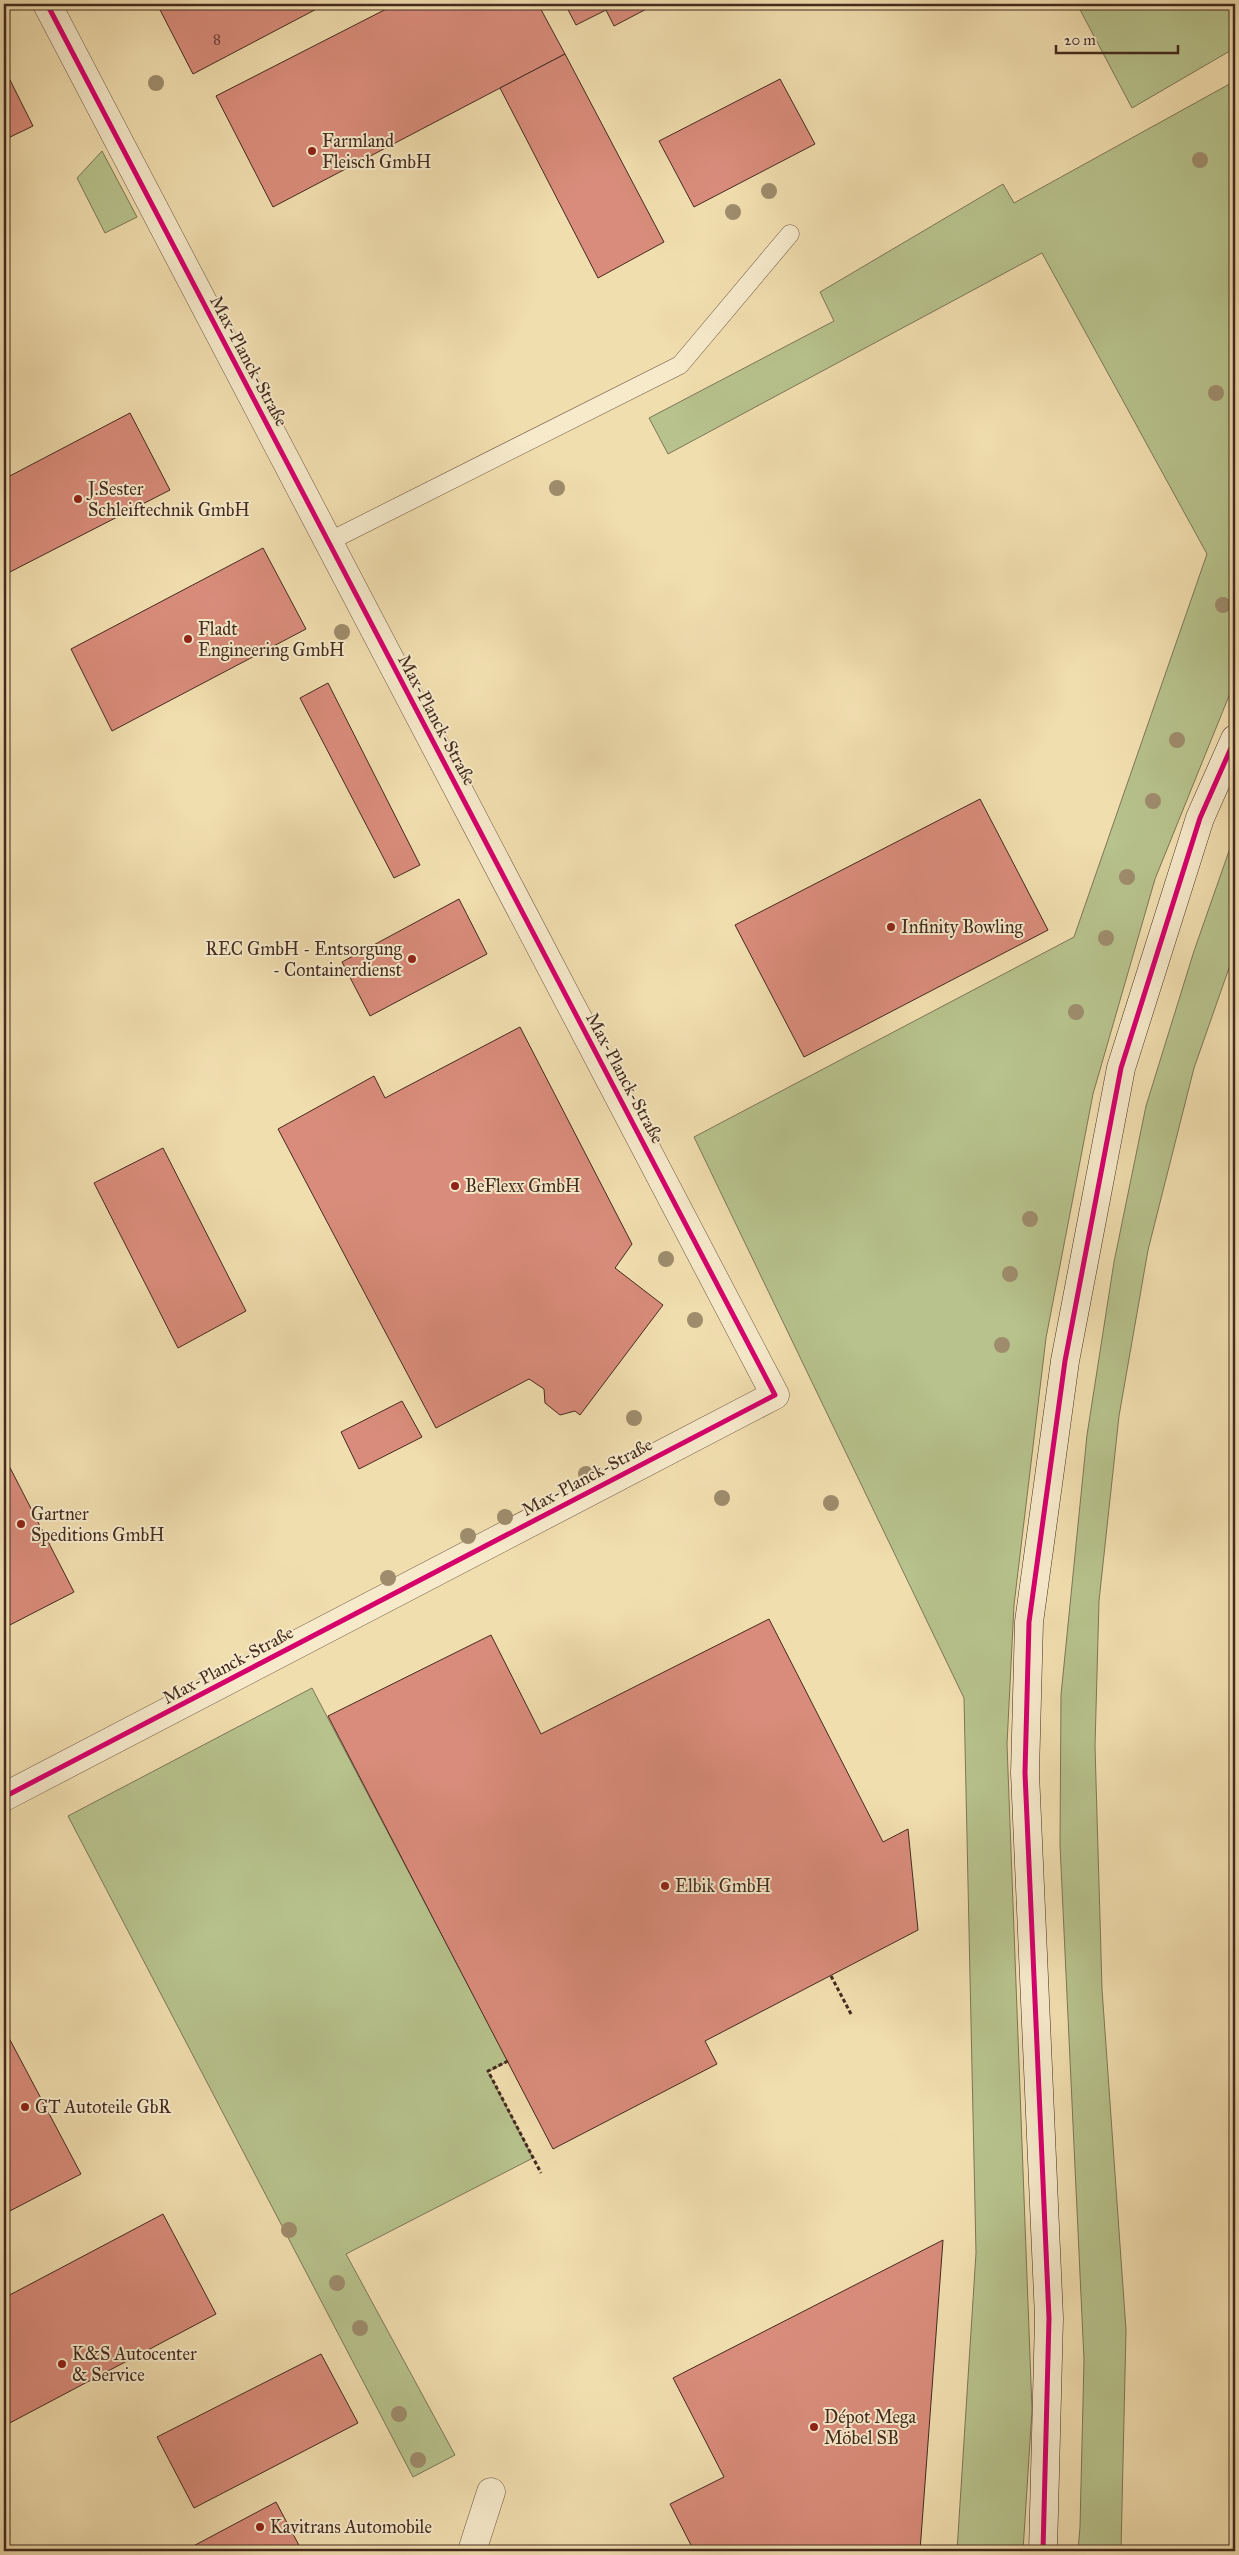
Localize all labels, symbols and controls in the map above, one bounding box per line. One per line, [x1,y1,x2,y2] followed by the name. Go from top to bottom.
[1056,22,1179,54] scale bar
[213,30,221,48] house number: 8
[1064,31,1096,49] text: 20 m
[322,130,431,173] place label: Farmland Fleisch GmbH
[306,145,318,157] marker: Farmland Fleisch GmbH
[205,292,293,430] street label: Max-Planck-Straße
[86,478,250,521] place label: J.Sester Schleiftechnik GmbH
[72,493,84,505] marker: J.Sester Schleiftechnik GmbH
[198,618,345,662] place label: Fladt Engineering GmbH
[182,633,194,645] marker: Fladt Engineering GmbH
[393,651,481,789] street label: Max-Planck-Straße
[901,916,1023,939] place label: Infinity Bowling
[885,921,897,933] marker: Infinity Bowling
[205,938,403,981] place label: REC GmbH - Entsorgung - Containerdienst
[406,953,418,965] marker: REC GmbH - Entsorgung - Containerdienst
[581,1009,669,1147] street label: Max-Planck-Straße
[465,1175,580,1197] place label: BeFlexx GmbH
[449,1180,461,1192] marker: BeFlexx GmbH
[518,1433,656,1521] street label: Max-Planck-Straße
[31,1503,165,1546] place label: Gartner Speditions GmbH
[15,1518,27,1530] marker: Gartner Speditions GmbH
[159,1621,297,1709] street label: Max-Planck-Straße
[675,1875,771,1897] place label: Elbik GmbH
[659,1880,671,1892] marker: Elbik GmbH
[35,2096,172,2118] place label: GT Autoteile GbR
[19,2101,31,2113] marker: GT Autoteile GbR
[72,2343,197,2386] place label: K&S Autocenter & Service
[56,2358,68,2370] marker: K&S Autocenter & Service
[824,2406,916,2449] place label: Dépot Mega Möbel SB
[808,2421,820,2433] marker: Dépot Mega Möbel SB
[270,2516,432,2538] place label: Kavitrans Automobile
[254,2521,266,2533] marker: Kavitrans Automobile

